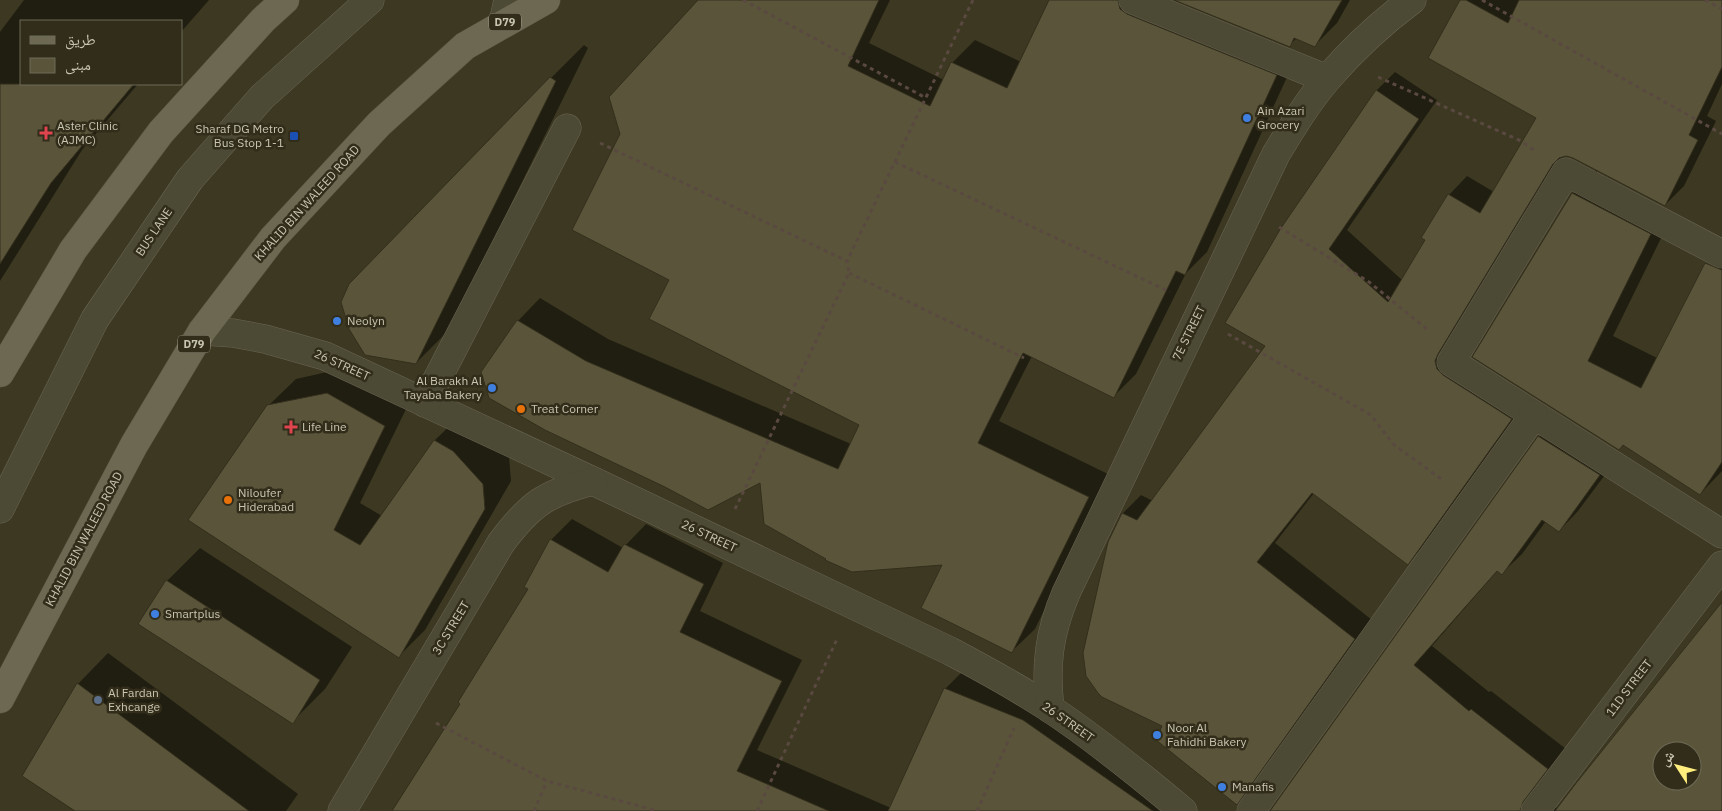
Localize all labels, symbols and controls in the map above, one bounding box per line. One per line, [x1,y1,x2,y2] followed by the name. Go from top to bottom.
[489,14,521,31] road number: D79
[20,20,182,85] legend
[65,30,96,50] text: طريق
[65,55,91,75] text: مبنى
[1257,103,1305,132] place label: Ain Azari Grocery
[1241,112,1253,124] marker: Ain Azari Grocery
[57,118,118,147] place label: Aster Clinic (AJMC)
[195,121,284,150] place label: Sharaf DG Metro Bus Stop 1-1
[39,126,53,140] marker: Aster Clinic (AJMC)
[288,130,300,142] marker: Sharaf DG Metro Bus Stop 1-1
[251,142,362,264] street label: KHALID BIN WALEED ROAD
[132,205,175,259] street label: BUS LANE
[1169,303,1208,363] street label: 7E STREET
[347,313,385,328] place label: Neolyn
[331,315,343,327] marker: Neolyn
[178,336,210,352] road number: D79
[312,346,373,384] street label: 26 STREET
[404,373,482,402] place label: Al Barakh Al Tayaba Bakery
[486,382,498,394] marker: Al Barakh Al Tayaba Bakery
[531,401,599,416] place label: Treat Corner
[515,403,527,415] marker: Treat Corner
[302,419,347,434] place label: Life Line
[284,420,298,434] marker: Life Line
[42,469,125,609] street label: KHALID BIN WALEED ROAD
[238,485,294,514] place label: Niloufer Hiderabad
[222,494,234,506] marker: Niloufer Hiderabad
[679,516,739,555] street label: 26 STREET
[429,598,472,657] street label: 3C STREET
[165,606,221,621] place label: Smartplus
[149,608,161,620] marker: Smartplus
[1602,656,1655,719] street label: 11D STREET
[108,685,160,714] place label: Al Fardan Exhcange
[92,694,104,706] marker: Al Fardan Exhcange
[1040,698,1097,745] street label: 26 STREET
[1167,720,1247,749] place label: Noor Al Fahidhi Bakery
[1151,729,1163,741] marker: Noor Al Fahidhi Bakery
[1652,741,1702,791] north arrow
[1655,747,1678,770] text: ش
[1232,779,1274,794] place label: Manafis
[1216,781,1228,793] marker: Manafis

